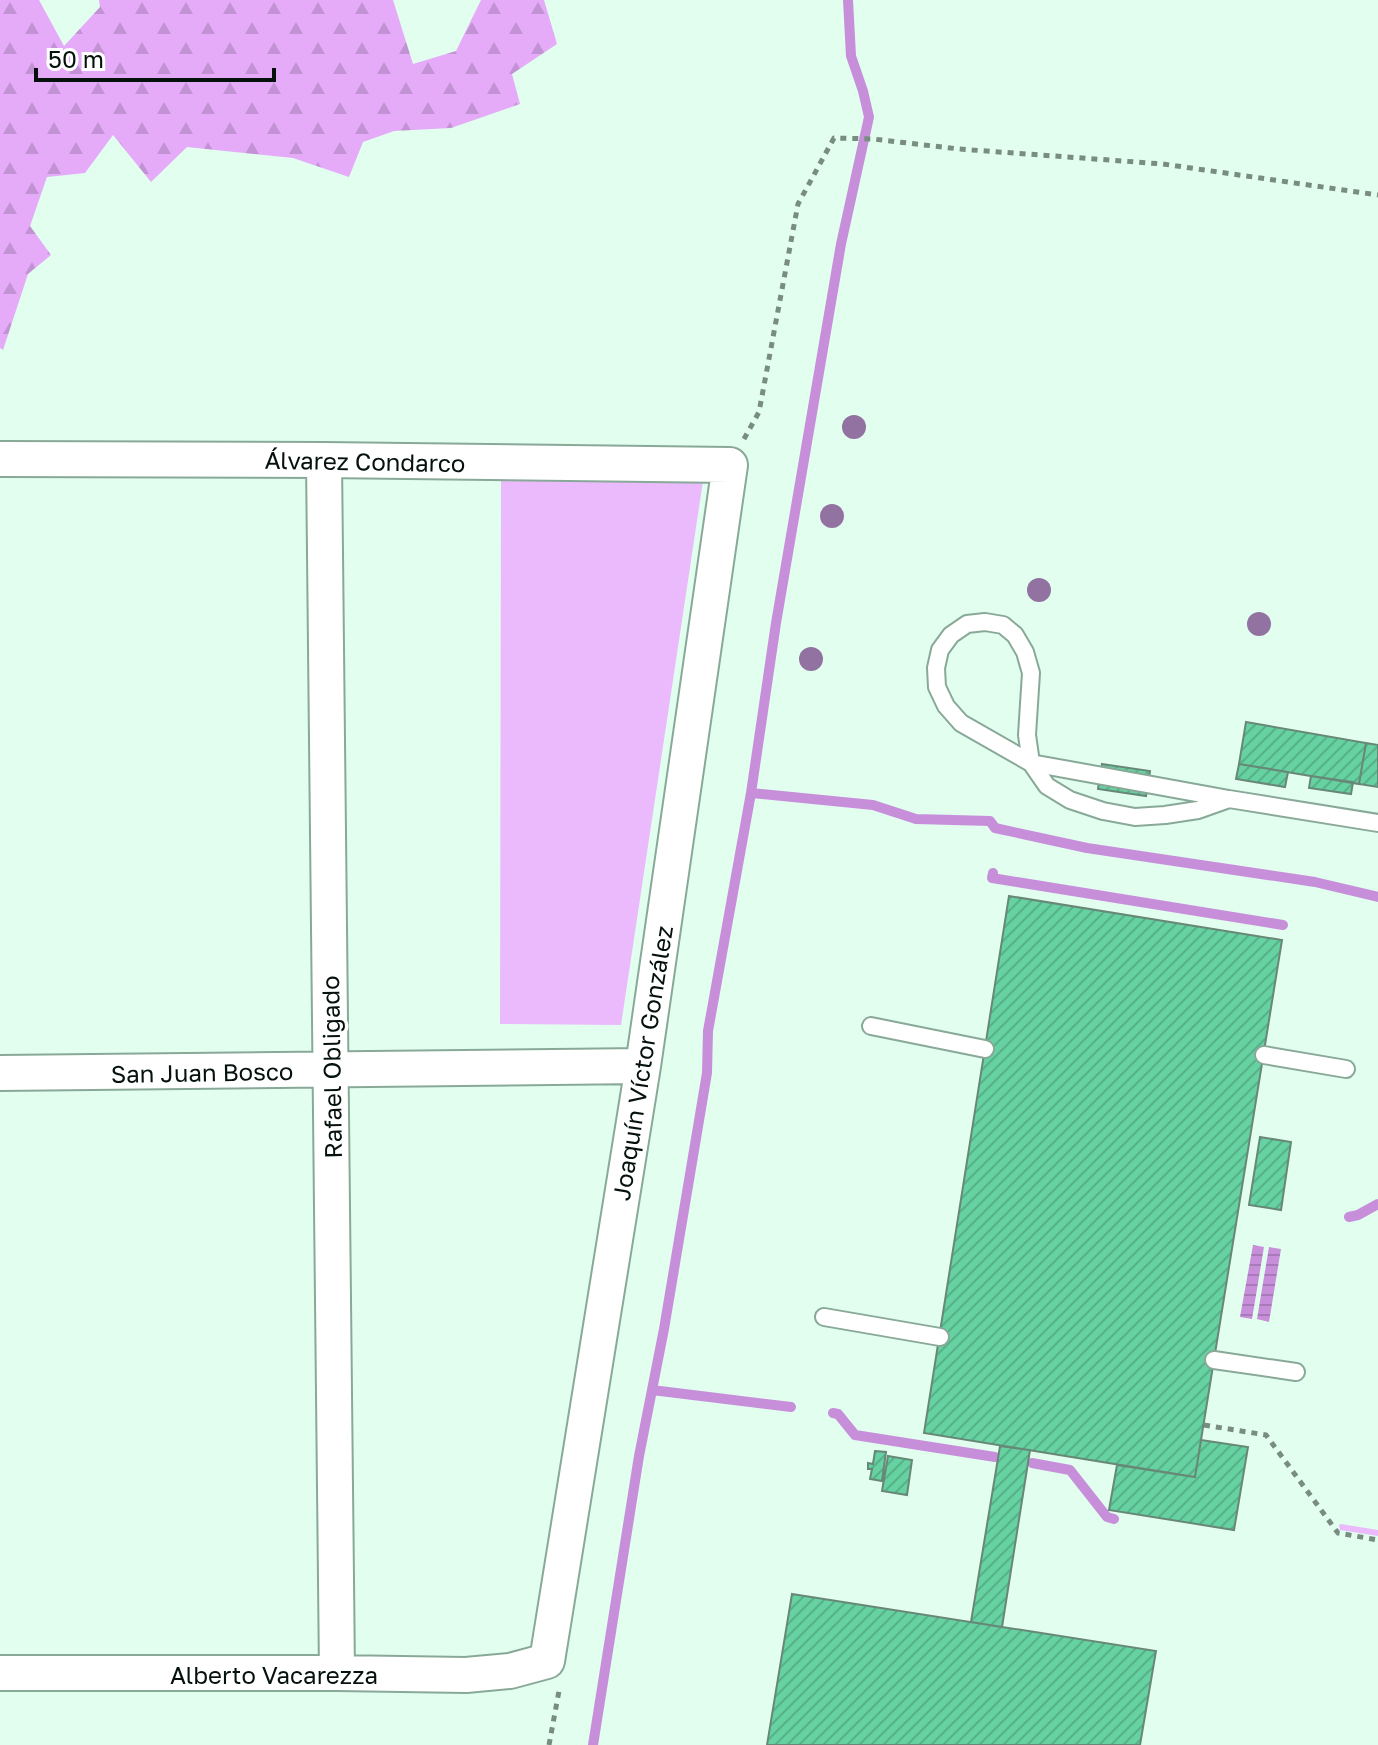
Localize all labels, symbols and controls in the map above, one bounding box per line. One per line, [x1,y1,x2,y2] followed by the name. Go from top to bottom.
[36,32,274,82] scale bar
[48,44,104,73] text: 50 m
[264,445,466,477] street label: Álvarez Condarco
[606,923,678,1203] street label: Joaquín Víctor González
[315,975,347,1159] street label: Rafael Obligado
[110,1056,294,1088] street label: San Juan Bosco
[170,1660,378,1689] street label: Alberto Vacarezza

